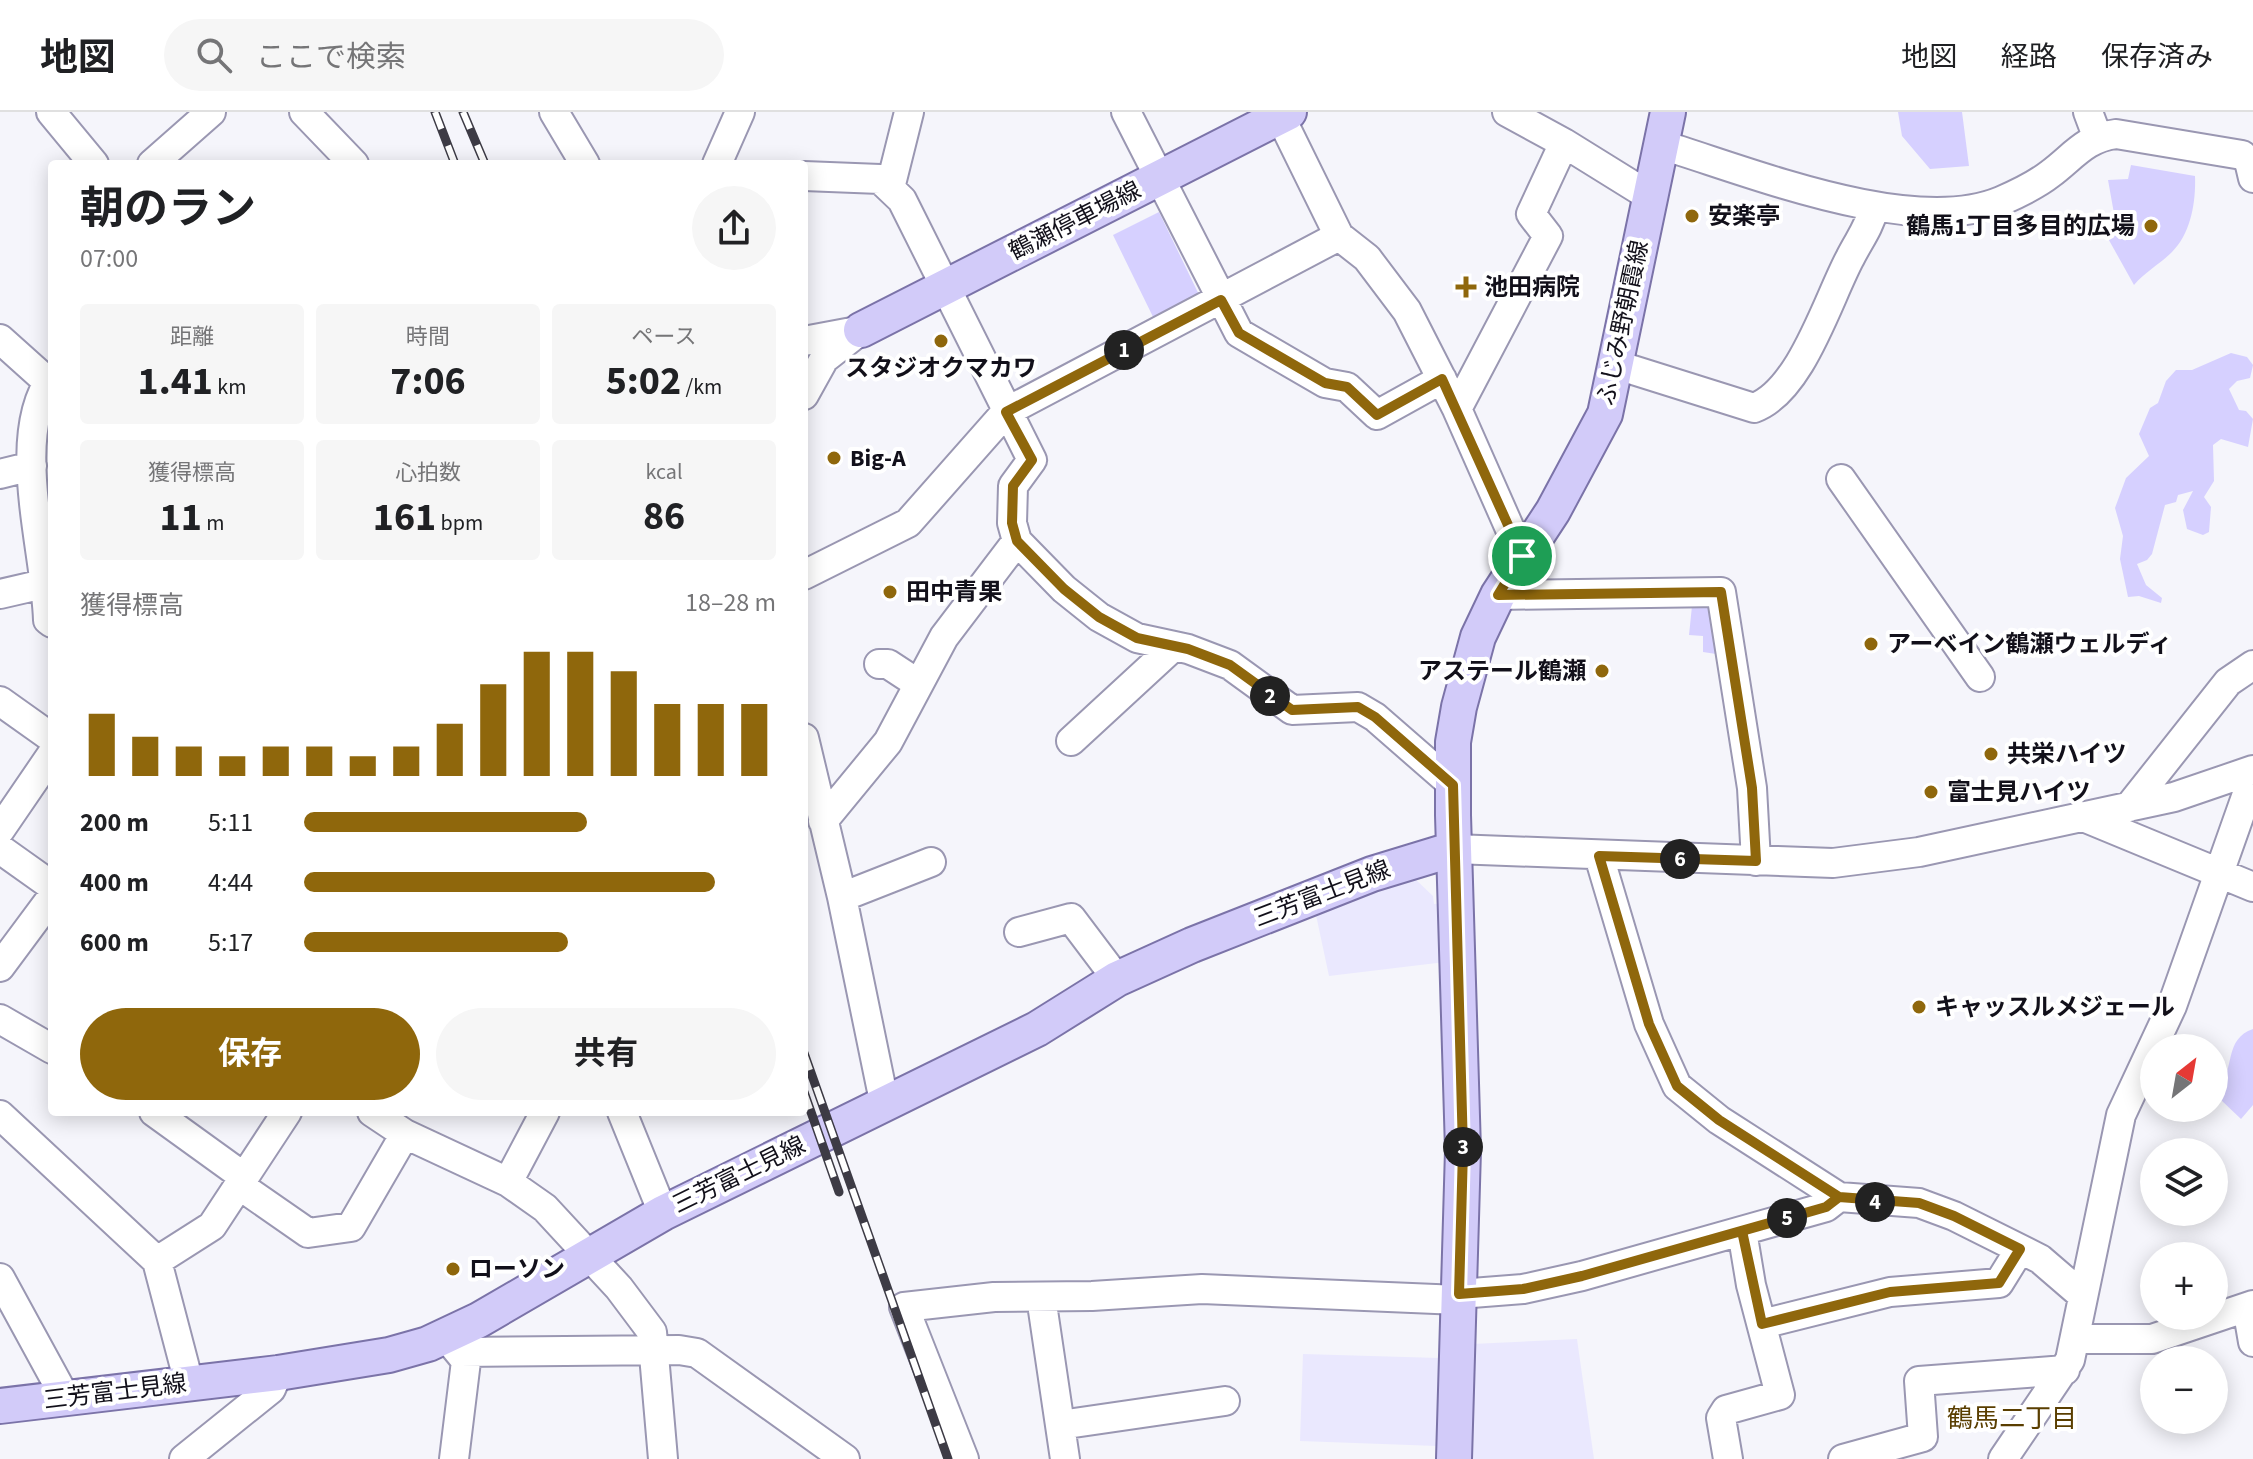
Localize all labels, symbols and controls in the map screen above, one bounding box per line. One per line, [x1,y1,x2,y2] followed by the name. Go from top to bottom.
[164,19,724,91] search box
[40,31,116,85] text: 地図
[192,33,236,77] icon: search
[256,36,406,79] text: ここで検索
[1901,37,1957,77] text: 地図
[2001,37,2057,77] text: 経路
[2101,37,2213,77] text: 保存済み
[1003,173,1147,269] street label: 鶴瀬停車場線
[80,178,256,241] text: 朝のラン
[692,186,776,270] button: share
[1708,199,1780,234] place label: 安楽亭
[1683,207,1701,225] marker: 安楽亭
[1906,209,2135,244] place label: 鶴馬1丁目多目的広場
[2142,217,2160,235] marker: 鶴馬1丁目多目的広場
[1588,237,1658,409] street label: ふじみ野朝霞線
[80,240,138,277] text: 07:00
[1484,270,1580,305] place label: 池田病院
[1455,276,1477,298] marker: 池田病院
[170,321,214,353] text: 距離
[406,321,450,353] text: 時間
[632,321,696,353] text: ペース
[1104,330,1144,370] pin: 1
[932,332,950,350] marker: スタジオクマカワ
[1118,334,1130,366] text: 1
[845,351,1037,386] place label: スタジオクマカワ
[138,353,213,410] text: 1.41
[390,353,466,410] text: 7:06
[606,353,681,410] text: 5:02
[213,371,246,403] text: km
[681,371,722,403] text: /km
[850,441,906,476] place label: Big-A
[825,449,843,467] marker: Big-A
[645,456,683,488] text: kcal
[148,457,236,489] text: 獲得標高
[395,457,461,489] text: 心拍数
[643,488,685,545] text: 86
[160,489,202,546] text: 11
[373,489,436,546] text: 161
[202,507,224,539] text: m
[436,507,483,539] text: bpm
[1488,522,1556,590] pin
[1500,534,1544,578] icon: arrive
[906,575,1002,610] place label: 田中青果
[881,583,899,601] marker: 田中青果
[685,584,776,621] text: 18–28 m
[80,587,184,624] text: 獲得標高
[1887,627,2172,662] place label: アーベイン鶴瀬ウェルディ
[1862,635,1880,653] marker: アーベイン鶴瀬ウェルディ
[1418,654,1586,689] place label: アステール鶴瀬
[1593,662,1611,680] marker: アステール鶴瀬
[1250,676,1290,716] pin: 2
[1264,680,1276,712] text: 2
[2007,737,2127,772] place label: 共栄ハイツ
[1982,745,2000,763] marker: 共栄ハイツ
[1947,775,2091,810] place label: 富士見ハイツ
[1922,783,1940,801] marker: 富士見ハイツ
[80,804,149,841] text: 200 m
[208,804,253,841] text: 5:11
[1660,839,1700,879] pin: 6
[1674,843,1686,875] text: 6
[1249,852,1395,936] street label: 三芳富士見線
[80,864,149,901] text: 400 m
[208,864,253,901] text: 4:44
[80,924,149,961] text: 600 m
[208,924,253,961] text: 5:17
[1935,990,2175,1025] place label: キャッスルメジェール
[1910,998,1928,1016] marker: キャッスルメジェール
[80,1008,420,1100] button: 保存
[436,1008,776,1100] button: 共有
[2140,1034,2228,1122] north arrow
[2140,1034,2228,1434] map controls
[1443,1127,1483,1167] pin: 3
[667,1128,811,1222] street label: 三芳富士見線
[1457,1131,1469,1163] text: 3
[2140,1138,2228,1226] button: layers
[1855,1182,1895,1222] pin: 4
[1869,1186,1881,1218] text: 4
[1767,1198,1807,1238] pin: 5
[1781,1202,1793,1234] text: 5
[2140,1242,2228,1330] button: +
[469,1252,565,1287] place label: ローソン
[444,1260,462,1278] marker: ローソン
[2140,1346,2228,1434] button: −
[41,1366,189,1418] street label: 三芳富士見線
[1947,1400,2077,1437] district label: 鶴馬二丁目

